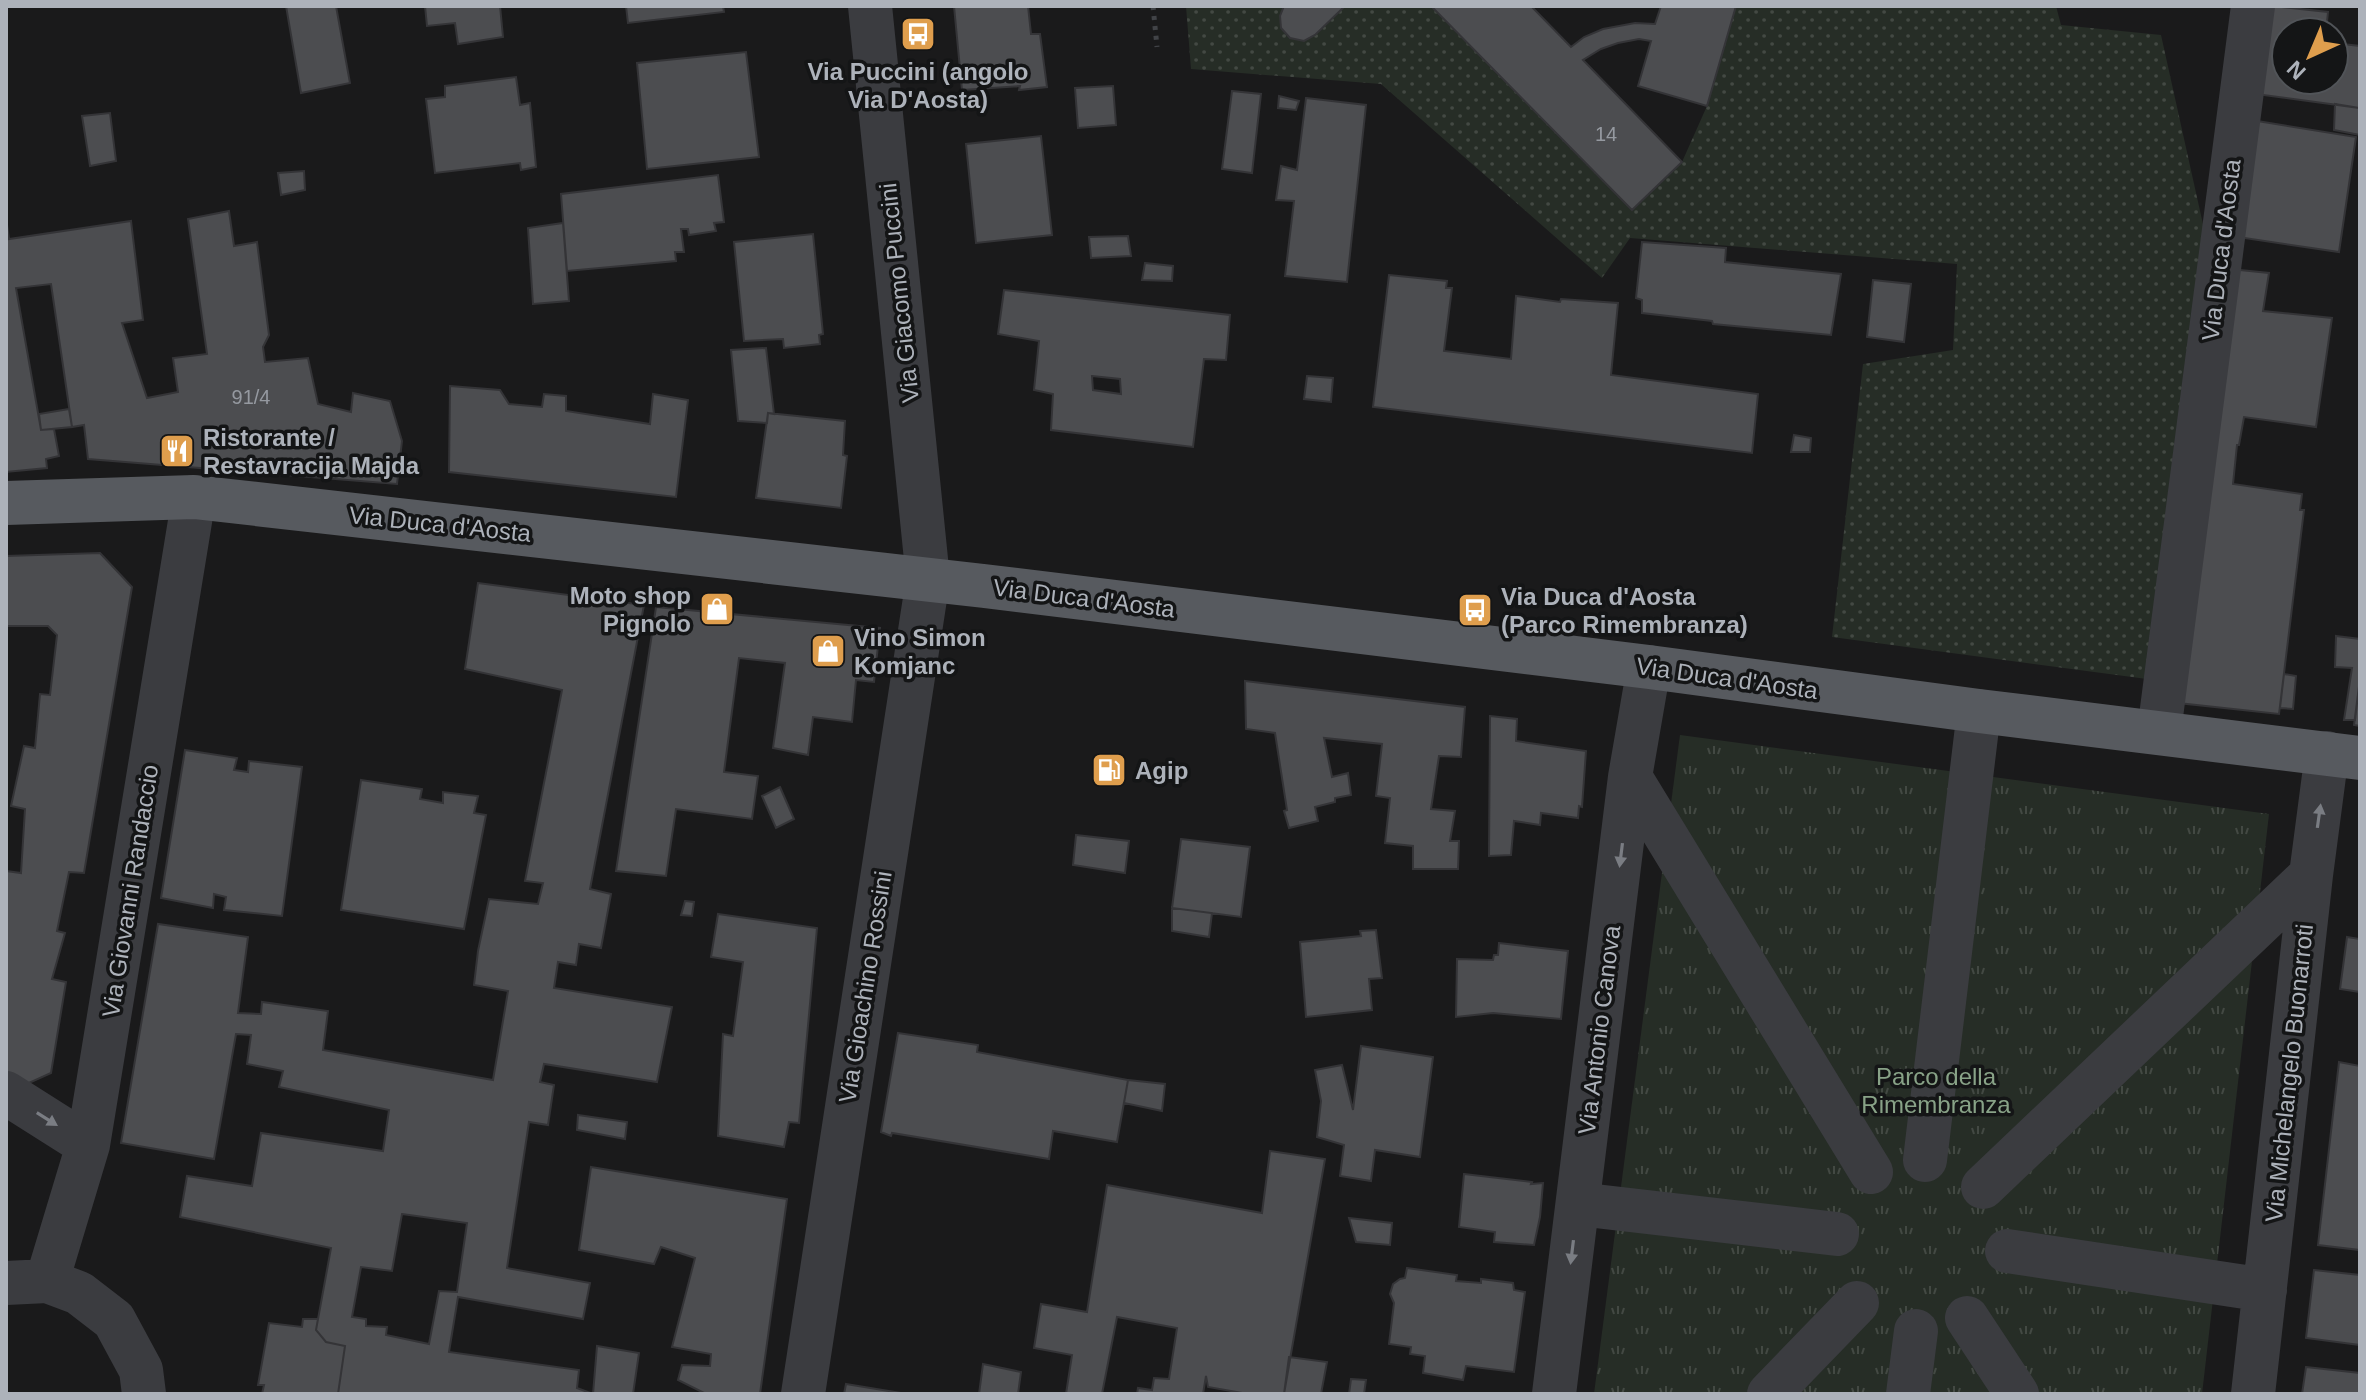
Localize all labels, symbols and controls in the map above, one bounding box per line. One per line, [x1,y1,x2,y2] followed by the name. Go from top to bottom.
[899,15,937,53] bus stop icon: Via Puccini (angolo Via D'Aosta)
[2270,16,2350,96] north arrow
[2282,56,2311,85] text: N
[808,58,1028,113] place label: Via Puccini (angolo Via D'Aosta)
[1595,123,1617,145] house number: 14
[2196,157,2246,342] street label: Via Duca d'Aosta
[874,182,924,404] street label: Via Giacomo Puccini
[232,386,270,408] house number: 91/4
[203,424,420,479] place label: Ristorante / Restavracija Majda
[158,432,196,470] restaurant icon: Ristorante / Restavracija Majda
[348,501,533,547] street label: Via Duca d'Aosta
[992,573,1177,623] street label: Via Duca d'Aosta
[570,582,691,637] place label: Moto shop Pignolo
[1501,583,1748,638] place label: Via Duca d'Aosta (Parco Rimembranza)
[698,590,736,628] shop icon: Moto shop Pignolo
[1456,591,1494,629] bus stop icon: Via Duca d'Aosta (Parco Rimembranza)
[854,624,986,679] place label: Vino Simon Komjanc
[809,632,847,670] shop icon: Vino Simon Komjanc
[1635,652,1820,704] street label: Via Duca d'Aosta
[1090,751,1128,789] fuel station icon: Agip
[1135,757,1188,784] place label: Agip
[97,763,163,1019] street label: Via Giovanni Randaccio
[2313,803,2326,828] one-way arrow
[1614,843,1627,868] one-way arrow
[833,869,897,1105] street label: Via Gioachino Rossini
[1573,923,1625,1136] street label: Via Antonio Canova
[2260,923,2318,1223] street label: Via Michelangelo Buonarroti
[1861,1063,2011,1118] park label: Parco della Rimembranza
[36,1112,58,1126] one-way arrow
[1565,1240,1578,1265] one-way arrow

